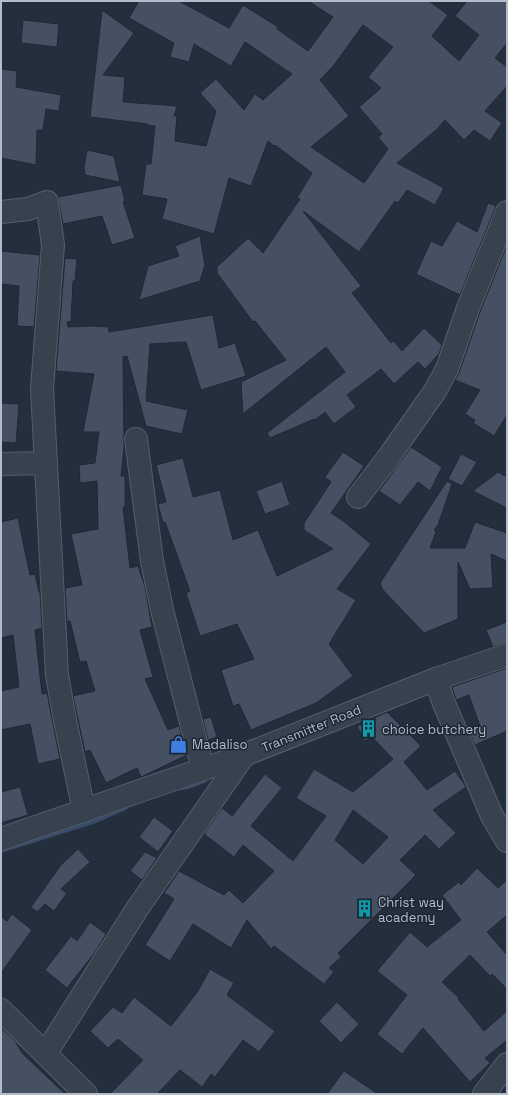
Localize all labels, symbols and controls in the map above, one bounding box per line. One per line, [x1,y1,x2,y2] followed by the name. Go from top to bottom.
[259,701,364,756] street label: Transmitter Road
[359,719,379,739] building icon: choice butchery
[382,721,486,738] place label: choice butchery
[169,734,189,754] shop icon: Madaliso
[192,736,248,753] place label: Madaliso
[378,894,444,926] place label: Christ way academy
[355,899,375,919] building icon: Christ way academy

